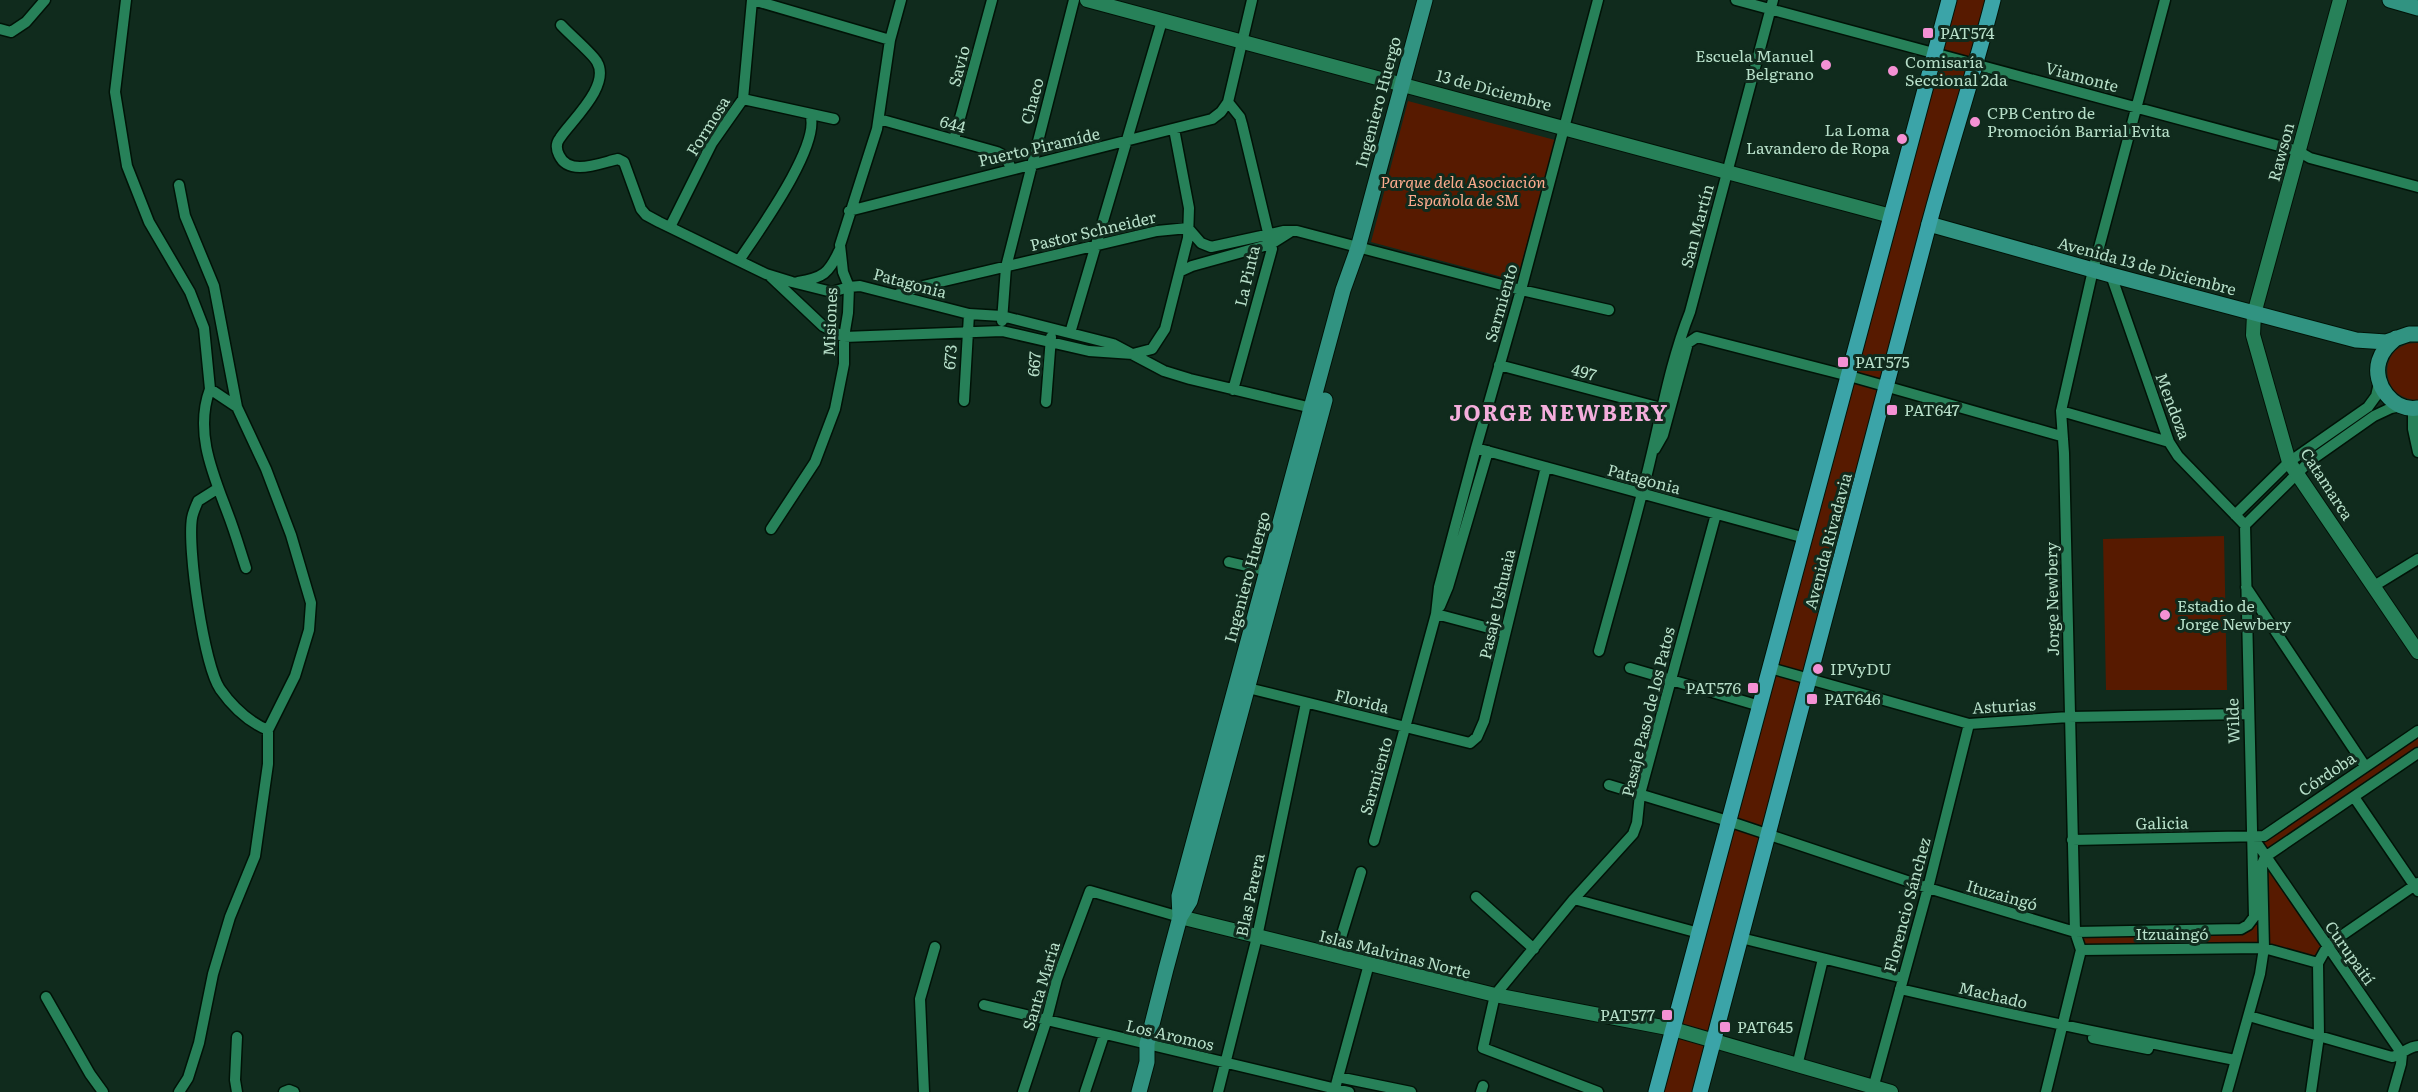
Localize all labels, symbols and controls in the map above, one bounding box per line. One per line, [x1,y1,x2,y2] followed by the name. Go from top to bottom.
[1940,20,1995,44] place label: PAT574
[1921,26,1935,40] marker: PAT574
[1348,33,1406,170] street label: Ingeniero Huergo
[941,43,975,89] street label: Savio
[1695,43,1814,85] place label: Escuela Manuel Belgrano
[1905,49,2008,91] place label: Comisaría Seccional 2da
[2043,55,2122,97] street label: Viamonte
[1819,58,1833,72] marker: Escuela Manuel Belgrano
[1434,62,1555,116] street label: 13 de Diciembre
[1886,64,1900,78] marker: Comisaría Seccional 2da
[1013,75,1049,127] street label: Chaco
[679,91,735,160] street label: Formosa
[1987,100,2170,142] place label: CPB Centro de Promoción Barrial Evita
[937,108,969,138] street label: 644
[1968,115,1982,129] marker: CPB Centro de Promoción Barrial Evita
[1746,117,1890,159] place label: La Loma Lavandero de Ropa
[2261,119,2300,184] street label: Rawson
[976,120,1102,172] street label: Puerto Piramíde
[1895,132,1909,146] marker: La Loma Lavandero de Ropa
[1380,169,1546,211] park label: Parque dela Asociación Española de SM
[1673,181,1719,270] street label: San Martín
[1027,204,1159,256] street label: Pastor Schneider
[2055,230,2239,300] street label: Avenida 13 de Diciembre
[1227,243,1265,309] street label: La Pinta
[871,261,950,303] street label: Patagonia
[1477,261,1523,345] street label: Sarmiento
[816,287,842,357] street label: Misiones
[936,344,962,370] street label: 673
[1855,349,1910,373] place label: PAT575
[1020,350,1046,377] street label: 667
[1836,355,1850,369] marker: PAT575
[1569,356,1600,386] street label: 497
[2150,369,2198,443] street label: Mendoza
[1449,395,1669,428] district label: JORGE NEWBERY
[1904,397,1960,421] place label: PAT647
[1885,403,1899,417] marker: PAT647
[2295,443,2360,525] street label: Catamarca
[1605,457,1684,499] street label: Patagonia
[1797,469,1857,612] street label: Avenida Rivadavia
[1217,508,1275,645] street label: Ingeniero Huergo
[2038,541,2064,656] street label: Jorge Newbery
[1472,546,1520,661] street label: Pasaje Ushuaia
[2177,593,2292,635] place label: Estadio de Jorge Newbery
[2158,608,2172,622] marker: Estadio de Jorge Newbery
[1614,624,1680,799] street label: Pasaje Paso de los Patos
[1830,656,1892,680] place label: IPVyDU
[1811,662,1825,676] marker: IPVyDU
[1686,675,1741,699] place label: PAT576
[1746,681,1760,695] marker: PAT576
[1333,682,1392,718] street label: Florida
[1824,686,1881,710] place label: PAT646
[1971,691,2036,719] street label: Asturias
[1805,692,1819,706] marker: PAT646
[2219,698,2245,744] street label: Wilde
[1352,734,1398,818] street label: Sarmiento
[2293,745,2360,801] street label: Córdoba
[2135,810,2189,834] street label: Galicia
[1877,834,1936,975] street label: Florencio Sánchez
[1228,851,1270,939] street label: Blas Parera
[1964,872,2041,916] street label: Ituzaingó
[2320,915,2382,990] street label: Curupaití
[2135,921,2209,945] street label: Itzuaingó
[1317,923,1474,983] street label: Islas Malvinas Norte
[1015,938,1065,1033] street label: Santa María
[1956,974,2030,1014] street label: Machado
[1600,1002,1655,1026] place label: PAT577
[1660,1008,1674,1022] marker: PAT577
[1124,1012,1217,1056] street label: Los Aromos
[1737,1014,1793,1038] place label: PAT645
[1718,1020,1732,1034] marker: PAT645

